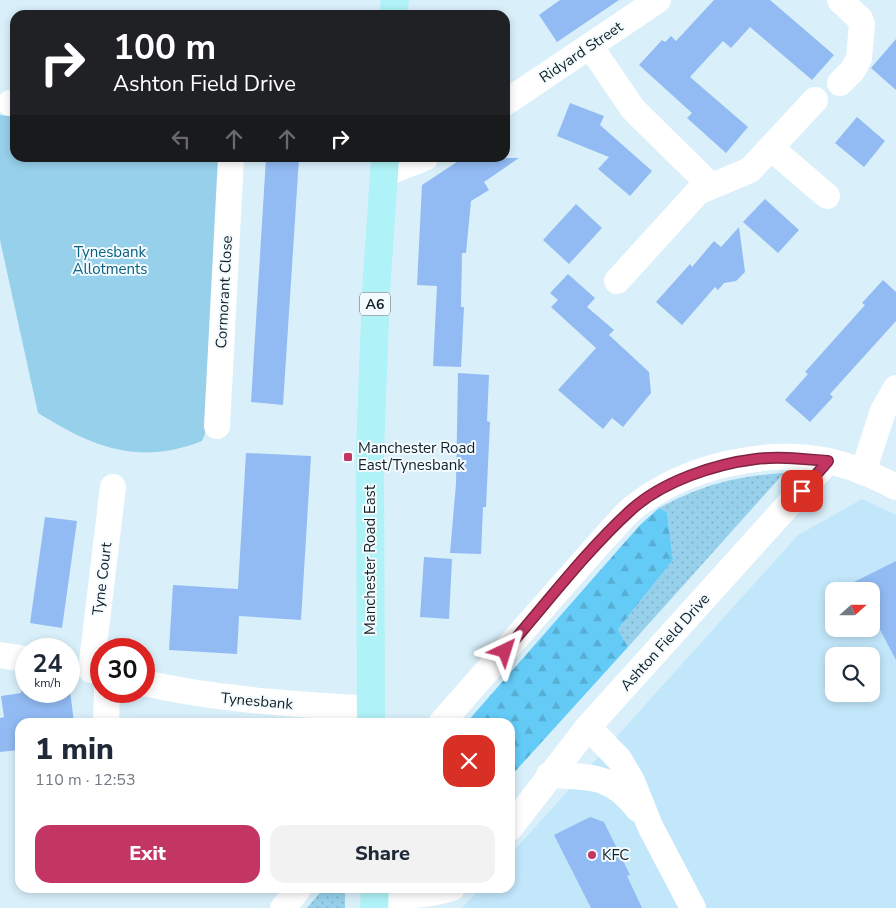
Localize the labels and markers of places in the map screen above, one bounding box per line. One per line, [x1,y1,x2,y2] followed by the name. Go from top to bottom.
[358,438,475,475] place label: Manchester Road East/Tynesbank
[342,451,354,463] marker: Manchester Road East/Tynesbank
[781,470,823,512] pin
[602,845,629,865] place label: KFC
[586,849,598,861] marker: KFC

